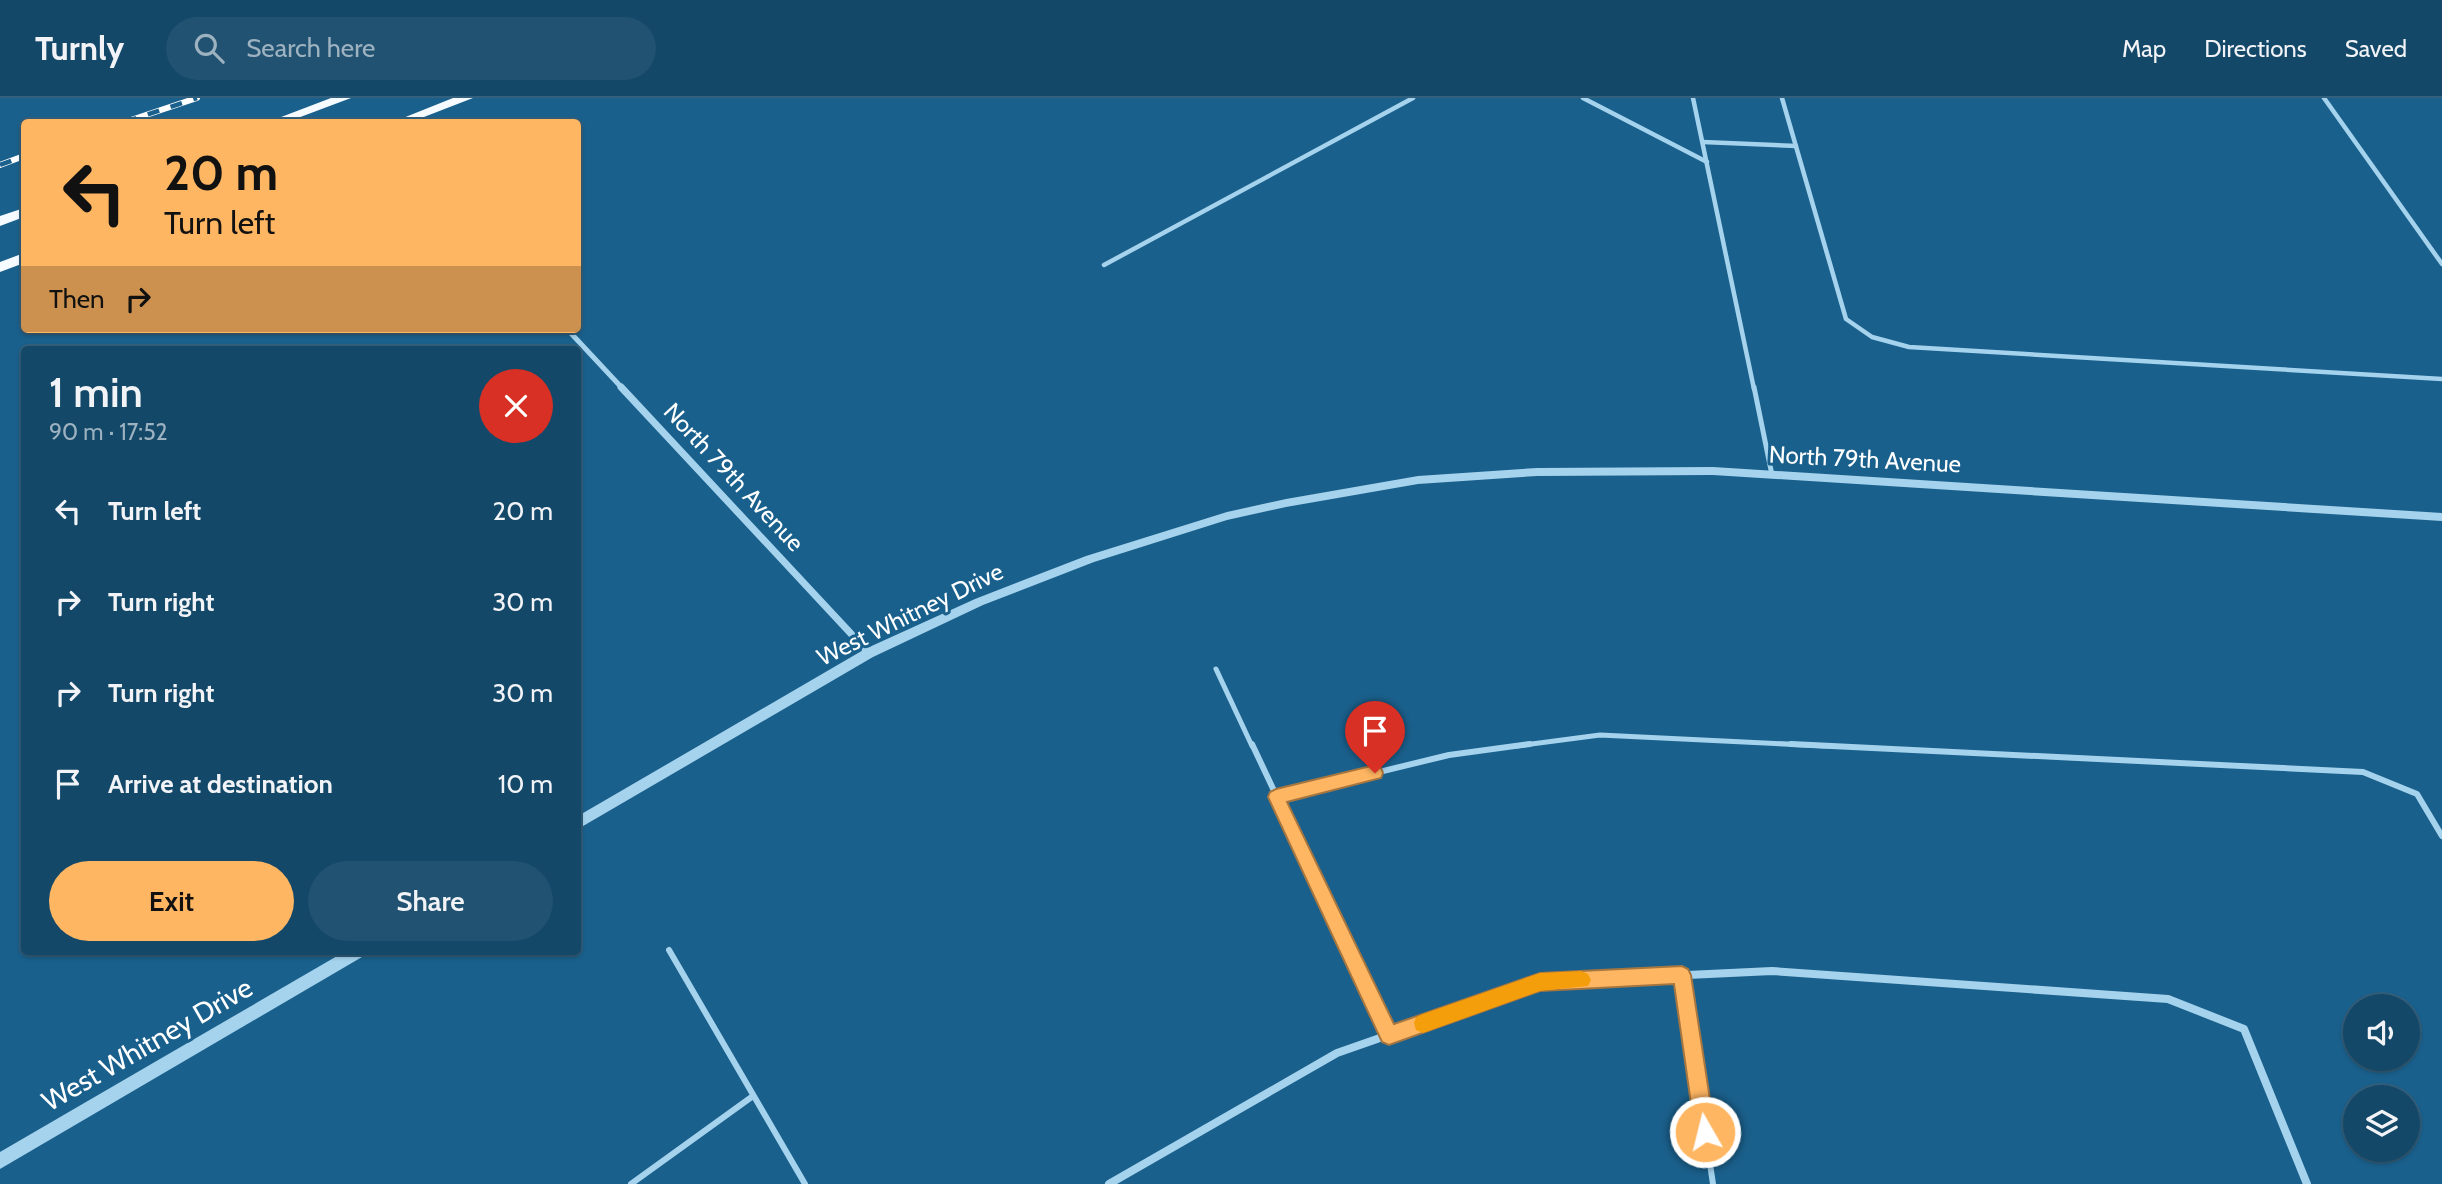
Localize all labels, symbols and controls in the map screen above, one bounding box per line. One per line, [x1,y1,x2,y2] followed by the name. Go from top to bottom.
[166,17,656,80] search box
[35,28,124,68] text: Turnly
[190,29,228,67] icon: search
[246,32,375,64] text: Search here
[2122,34,2166,63] text: Map
[2204,34,2307,63] text: Directions
[2345,34,2407,63] text: Saved
[164,143,278,202] text: 20 m
[49,147,140,238] icon: left
[164,203,275,242] text: Turn left
[119,280,157,318] icon: right
[49,283,105,315] text: Then
[49,366,143,418] text: 1 min
[479,369,553,443] button: close
[658,397,810,557] street label: North 79th Avenue
[49,418,168,446] text: 90 m · 17:52
[1768,439,1962,479] street label: North 79th Avenue
[49,492,87,530] icon: left
[108,495,201,527] text: Turn left
[493,495,553,527] text: 20 m
[812,556,1008,672] street label: West Whitney Drive
[49,583,87,621] icon: right
[108,586,214,618] text: Turn right
[492,586,553,618] text: 30 m
[49,674,87,712] icon: right
[108,677,214,709] text: Turn right
[492,677,553,709] text: 30 m
[1345,701,1405,773] pin
[1356,712,1394,750] icon: arrive
[49,765,87,803] icon: arrive
[108,768,333,800] text: Arrive at destination
[498,768,553,800] text: 10 m
[49,861,294,941] button: Exit
[308,861,553,941] button: Share
[36,970,258,1118] street label: West Whitney Drive
[2343,994,2420,1162] map controls
[2343,994,2420,1071] button: sound
[2343,1085,2420,1162] button: layers
[1668,1095,1742,1169] position arrow

